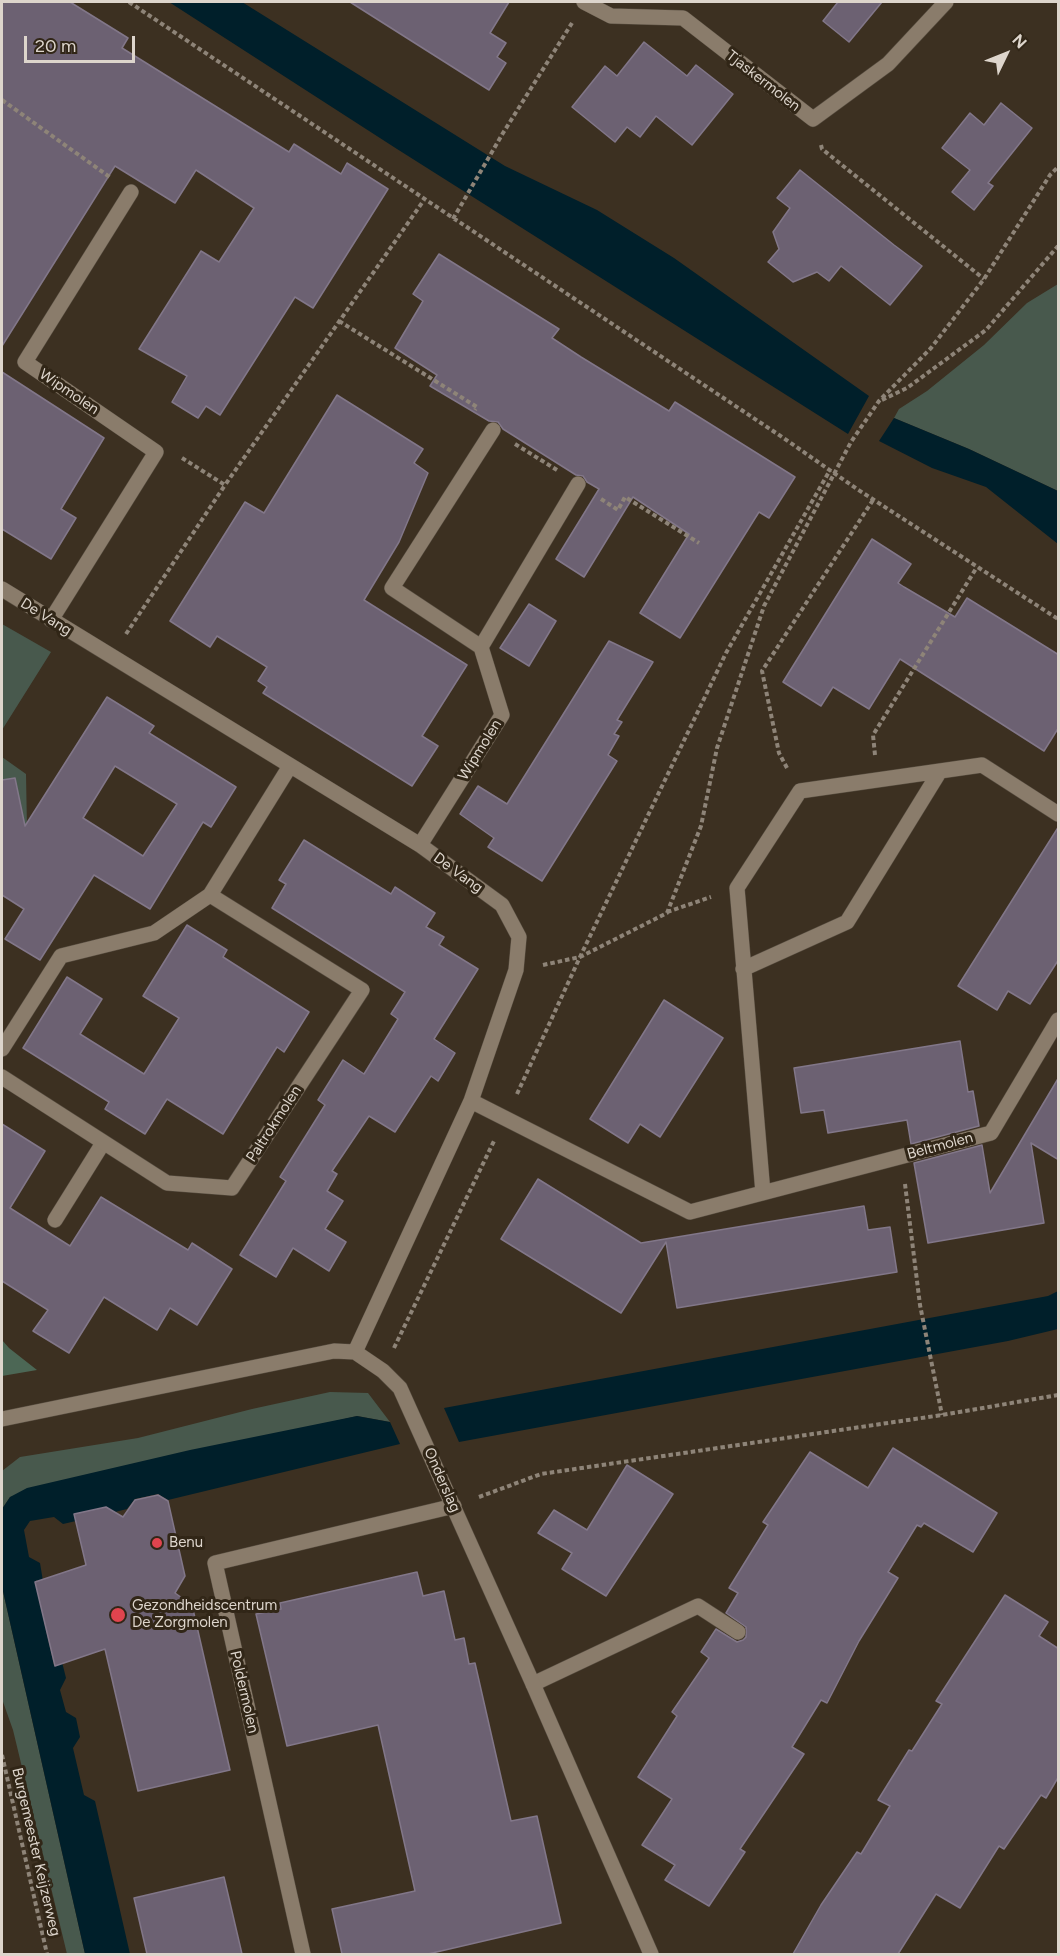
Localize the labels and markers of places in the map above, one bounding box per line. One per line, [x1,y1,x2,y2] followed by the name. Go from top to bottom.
[169,1534,203,1552] place label: Benu
[150,1536,164,1550] marker: Benu
[132,1597,277,1632] place label: Gezondheidscentrum De Zorgmolen
[109,1606,127,1624] marker: Gezondheidscentrum De Zorgmolen

